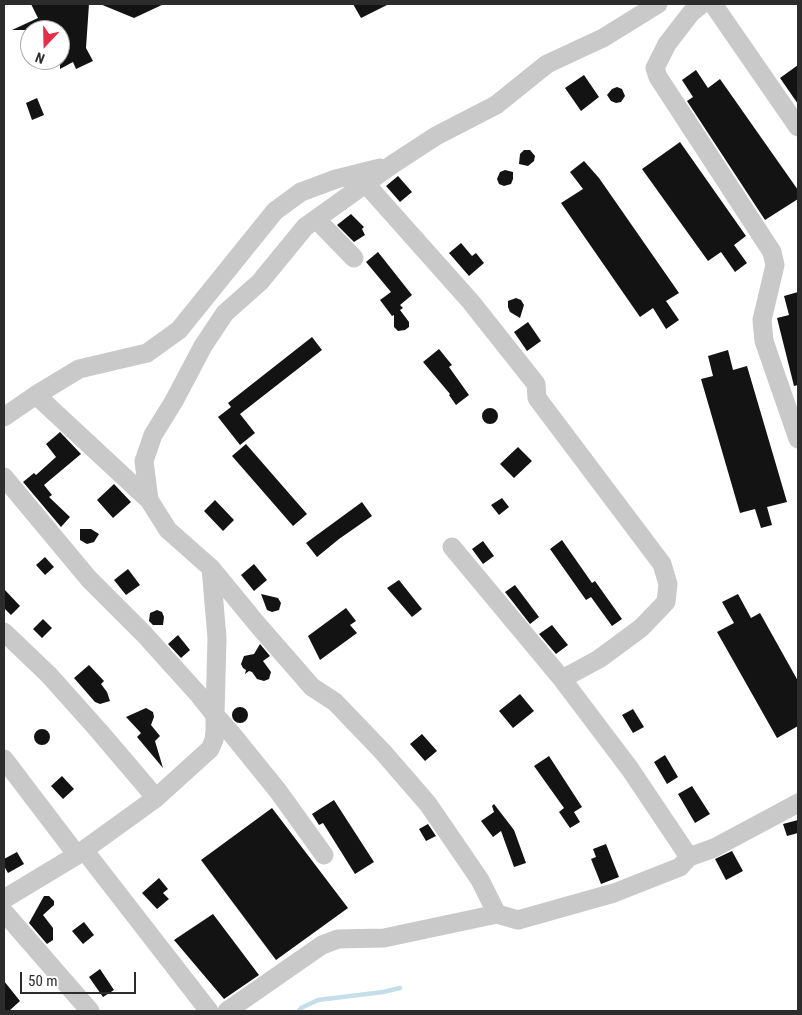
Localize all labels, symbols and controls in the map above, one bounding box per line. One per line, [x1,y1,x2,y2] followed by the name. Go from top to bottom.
[20,20,70,70] north arrow
[33,49,47,67] text: N
[22,962,139,994] scale bar
[28,972,58,990] text: 50 m

